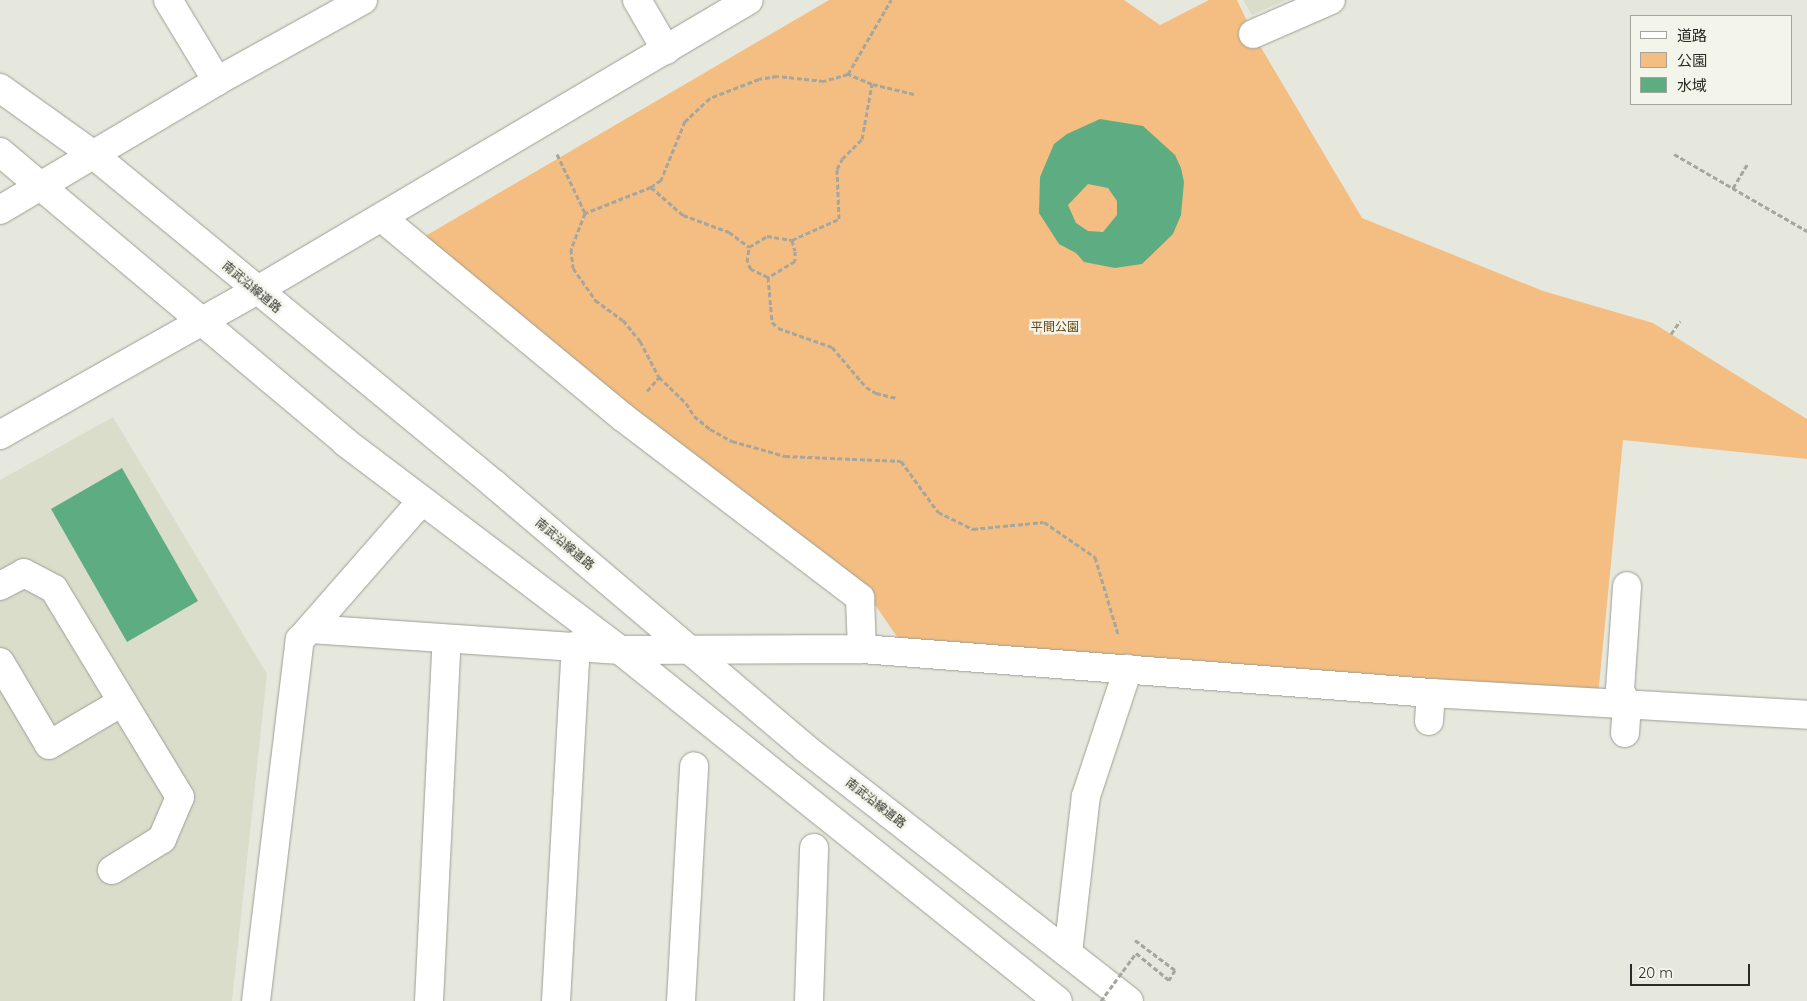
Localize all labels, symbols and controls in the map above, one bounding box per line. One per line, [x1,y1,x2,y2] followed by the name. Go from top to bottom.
[1630,15,1792,105] legend
[1677,26,1707,45] text: 道路
[1677,51,1707,70] text: 公園
[1677,76,1707,95] text: 水域
[220,258,284,316] street label: 南武沿線道路
[1031,320,1079,334] park label: 平間公園
[533,515,597,573] street label: 南武沿線道路
[843,775,909,831] street label: 南武沿線道路
[1632,954,1752,986] scale bar
[1638,963,1673,982] text: 20 m

